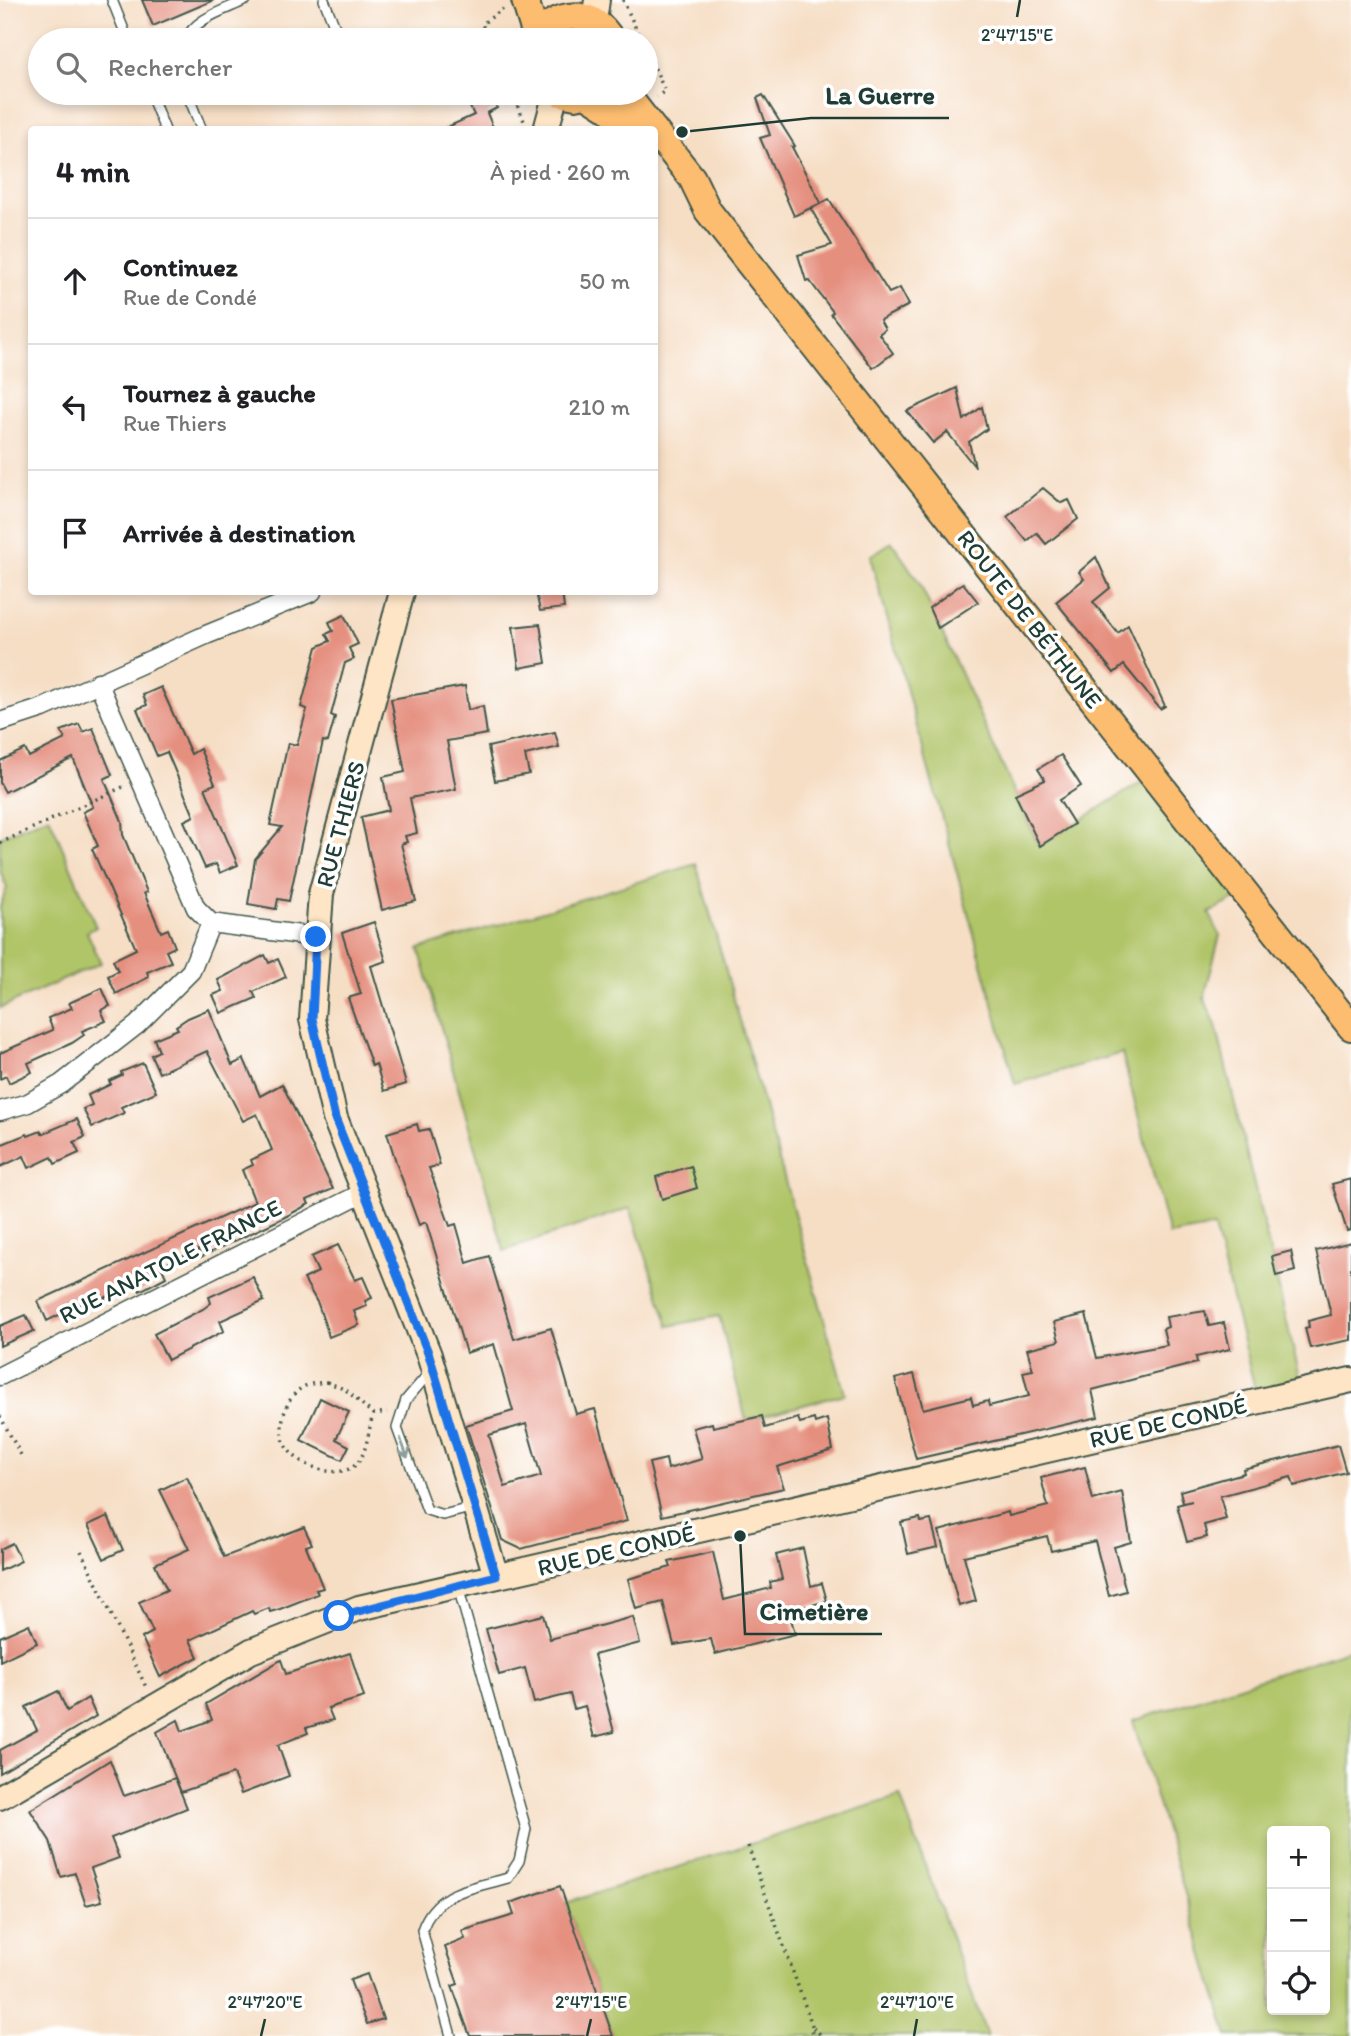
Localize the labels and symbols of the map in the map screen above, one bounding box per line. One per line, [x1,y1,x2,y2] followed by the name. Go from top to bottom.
[981,24,1053,46] text: 2°47'15"E
[811,71,949,118] callout: La Guerre
[825,79,935,111] text: La Guerre
[951,524,1109,714] street label: ROUTE DE BÉTHUNE
[309,758,371,890] street label: RUE THIERS
[300,921,331,952] route end
[54,1192,286,1330] street label: RUE ANATOLE FRANCE
[1086,1390,1250,1454] street label: RUE DE CONDÉ
[399,1436,412,1458] one-way arrow
[534,1518,698,1582] street label: RUE DE CONDÉ
[745,1587,882,1634] callout: Cimetière
[759,1595,869,1627] text: Cimetière
[323,1600,354,1631] route start
[228,1991,303,2013] text: 2°47'20"E
[555,1991,627,2013] text: 2°47'15"E
[880,1991,954,2013] text: 2°47'10"E

